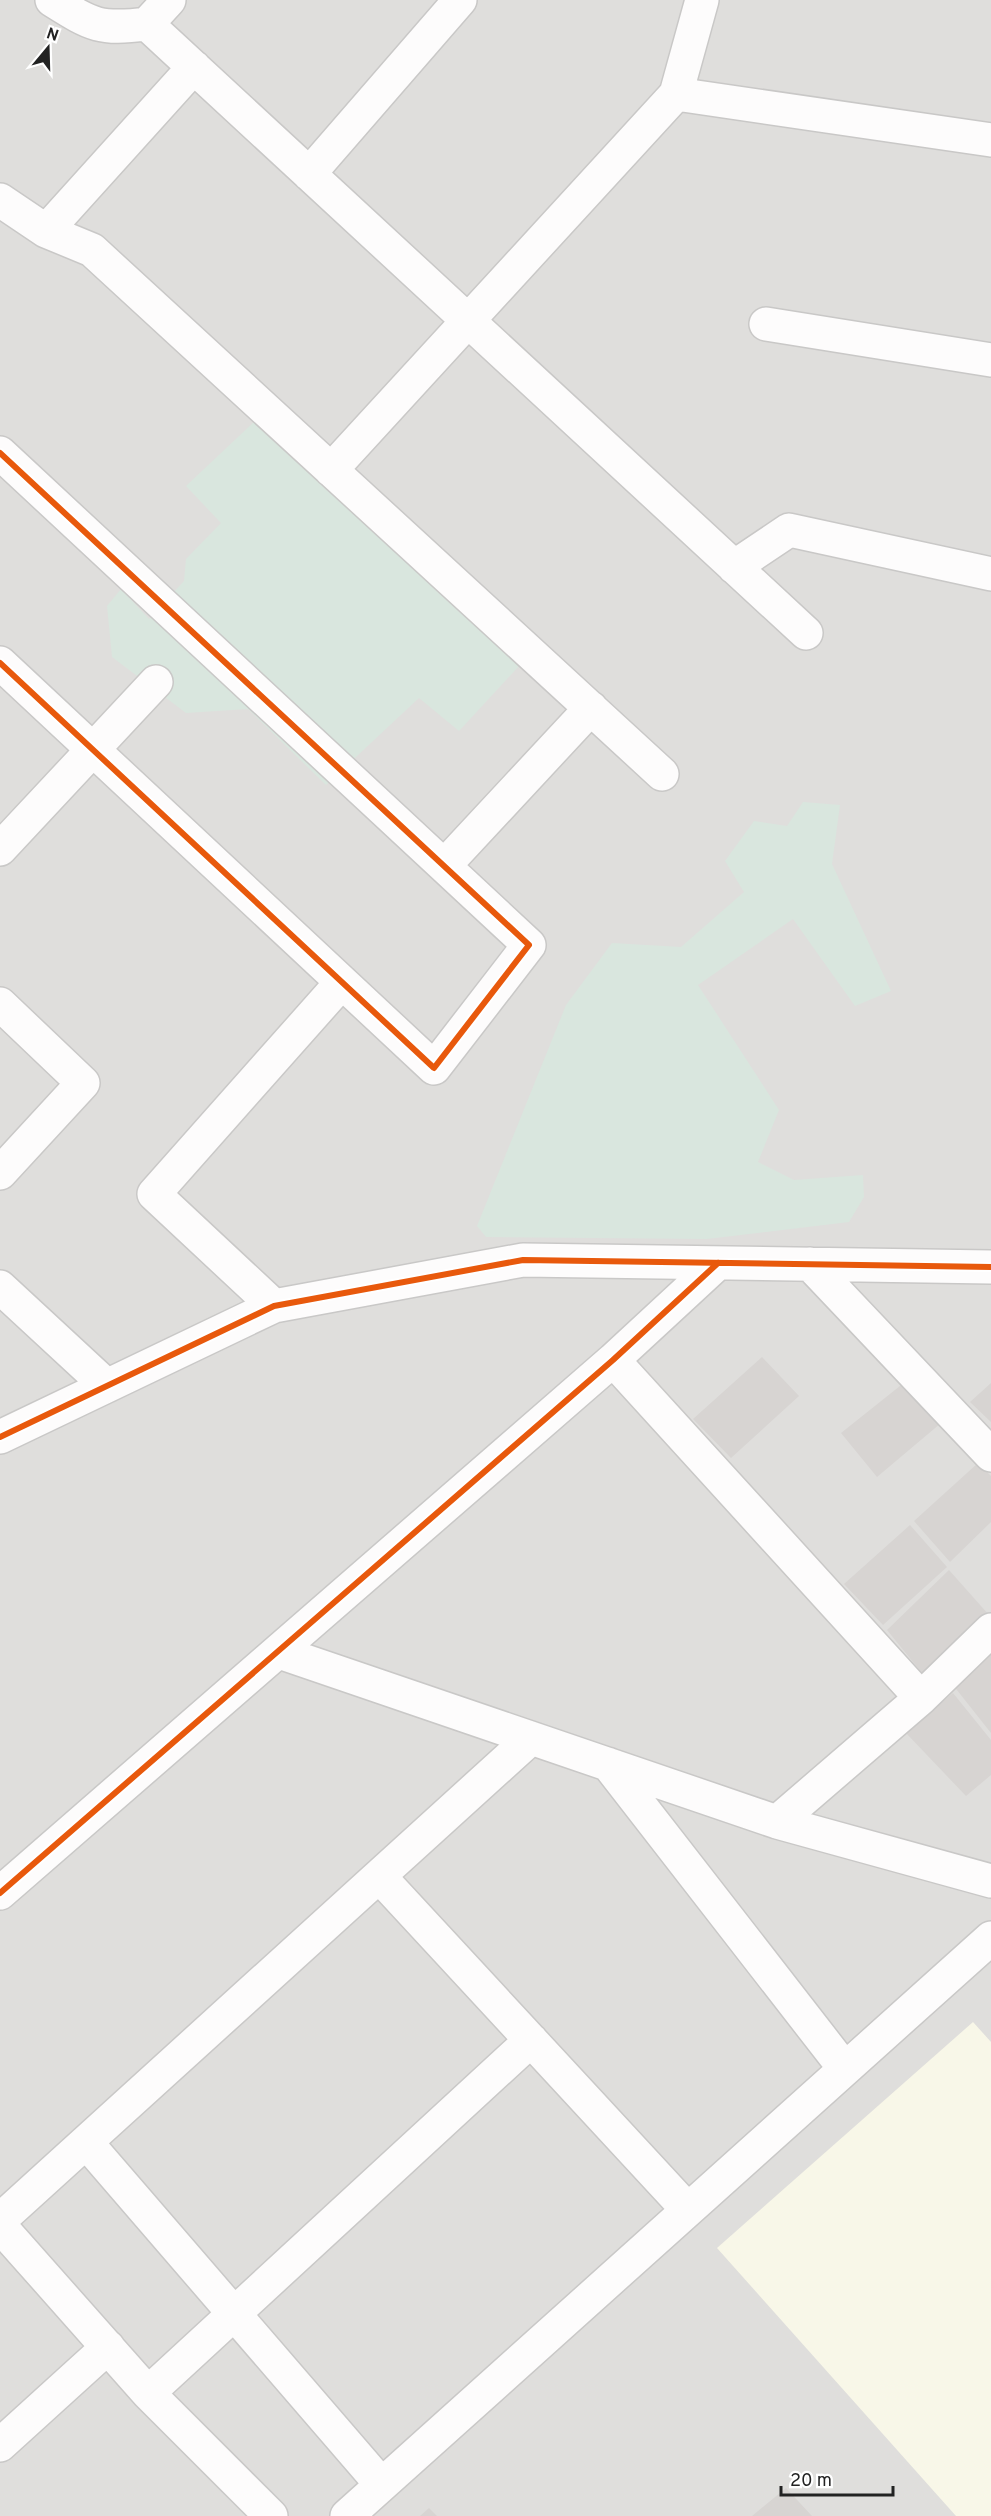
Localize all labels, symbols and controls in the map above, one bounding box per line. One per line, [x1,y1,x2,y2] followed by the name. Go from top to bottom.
[18,18,78,78] north arrow
[44,24,61,47] text: N
[781,2459,894,2497] scale bar
[790,2470,832,2493] text: 20 m

